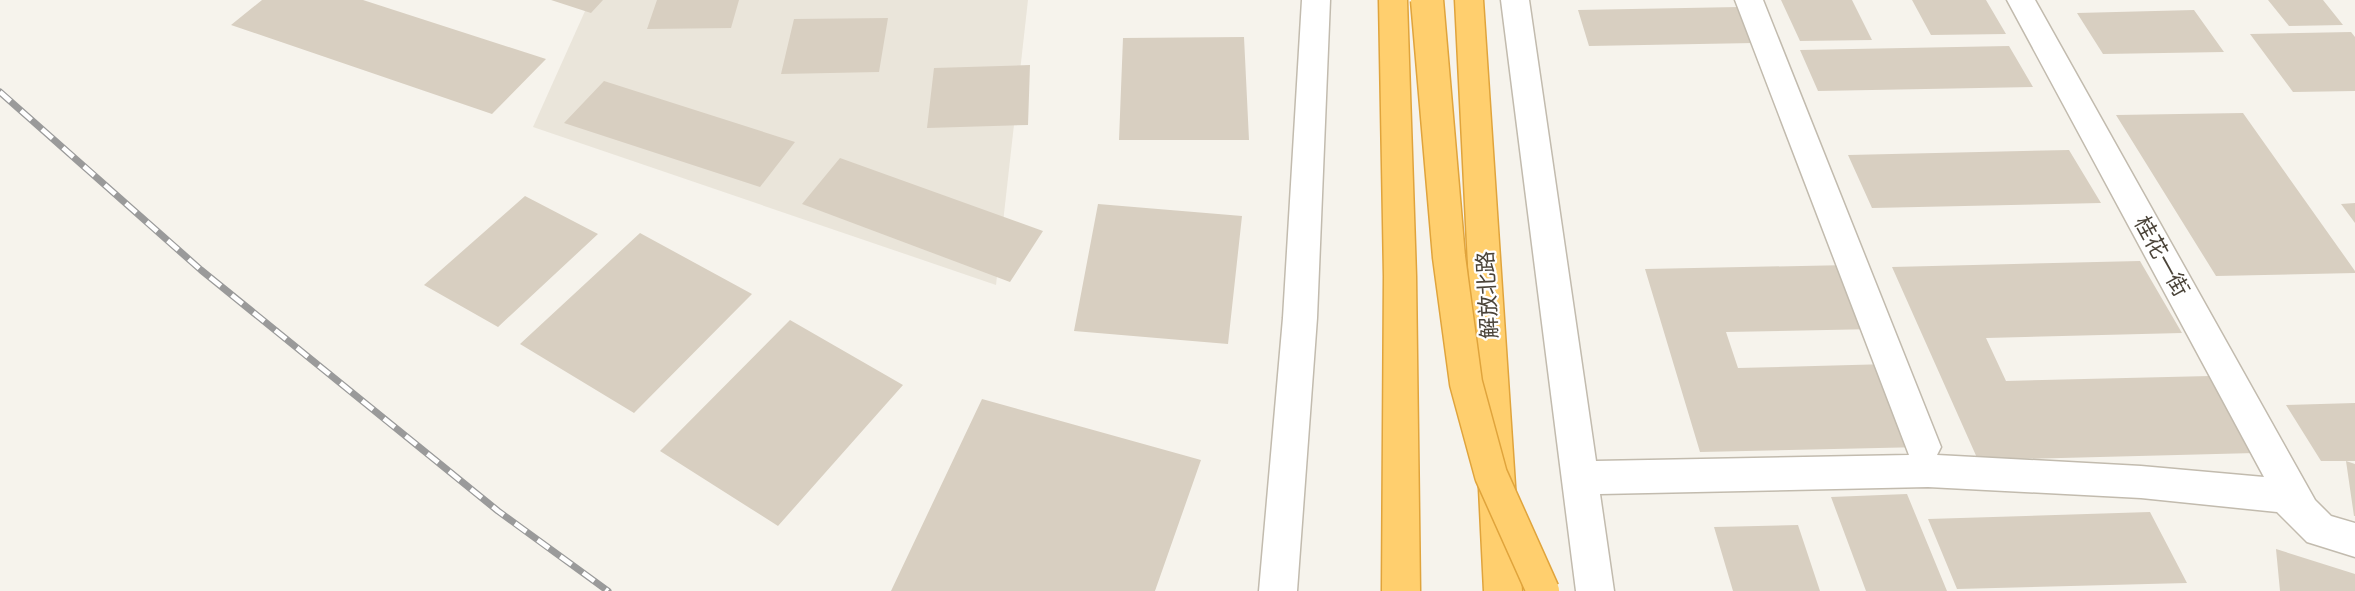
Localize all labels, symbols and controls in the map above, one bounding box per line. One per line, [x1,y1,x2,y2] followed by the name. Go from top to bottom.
[2128,211,2196,301] street label: 桂花一街
[1471,250,1503,340] street label: 解放北路

